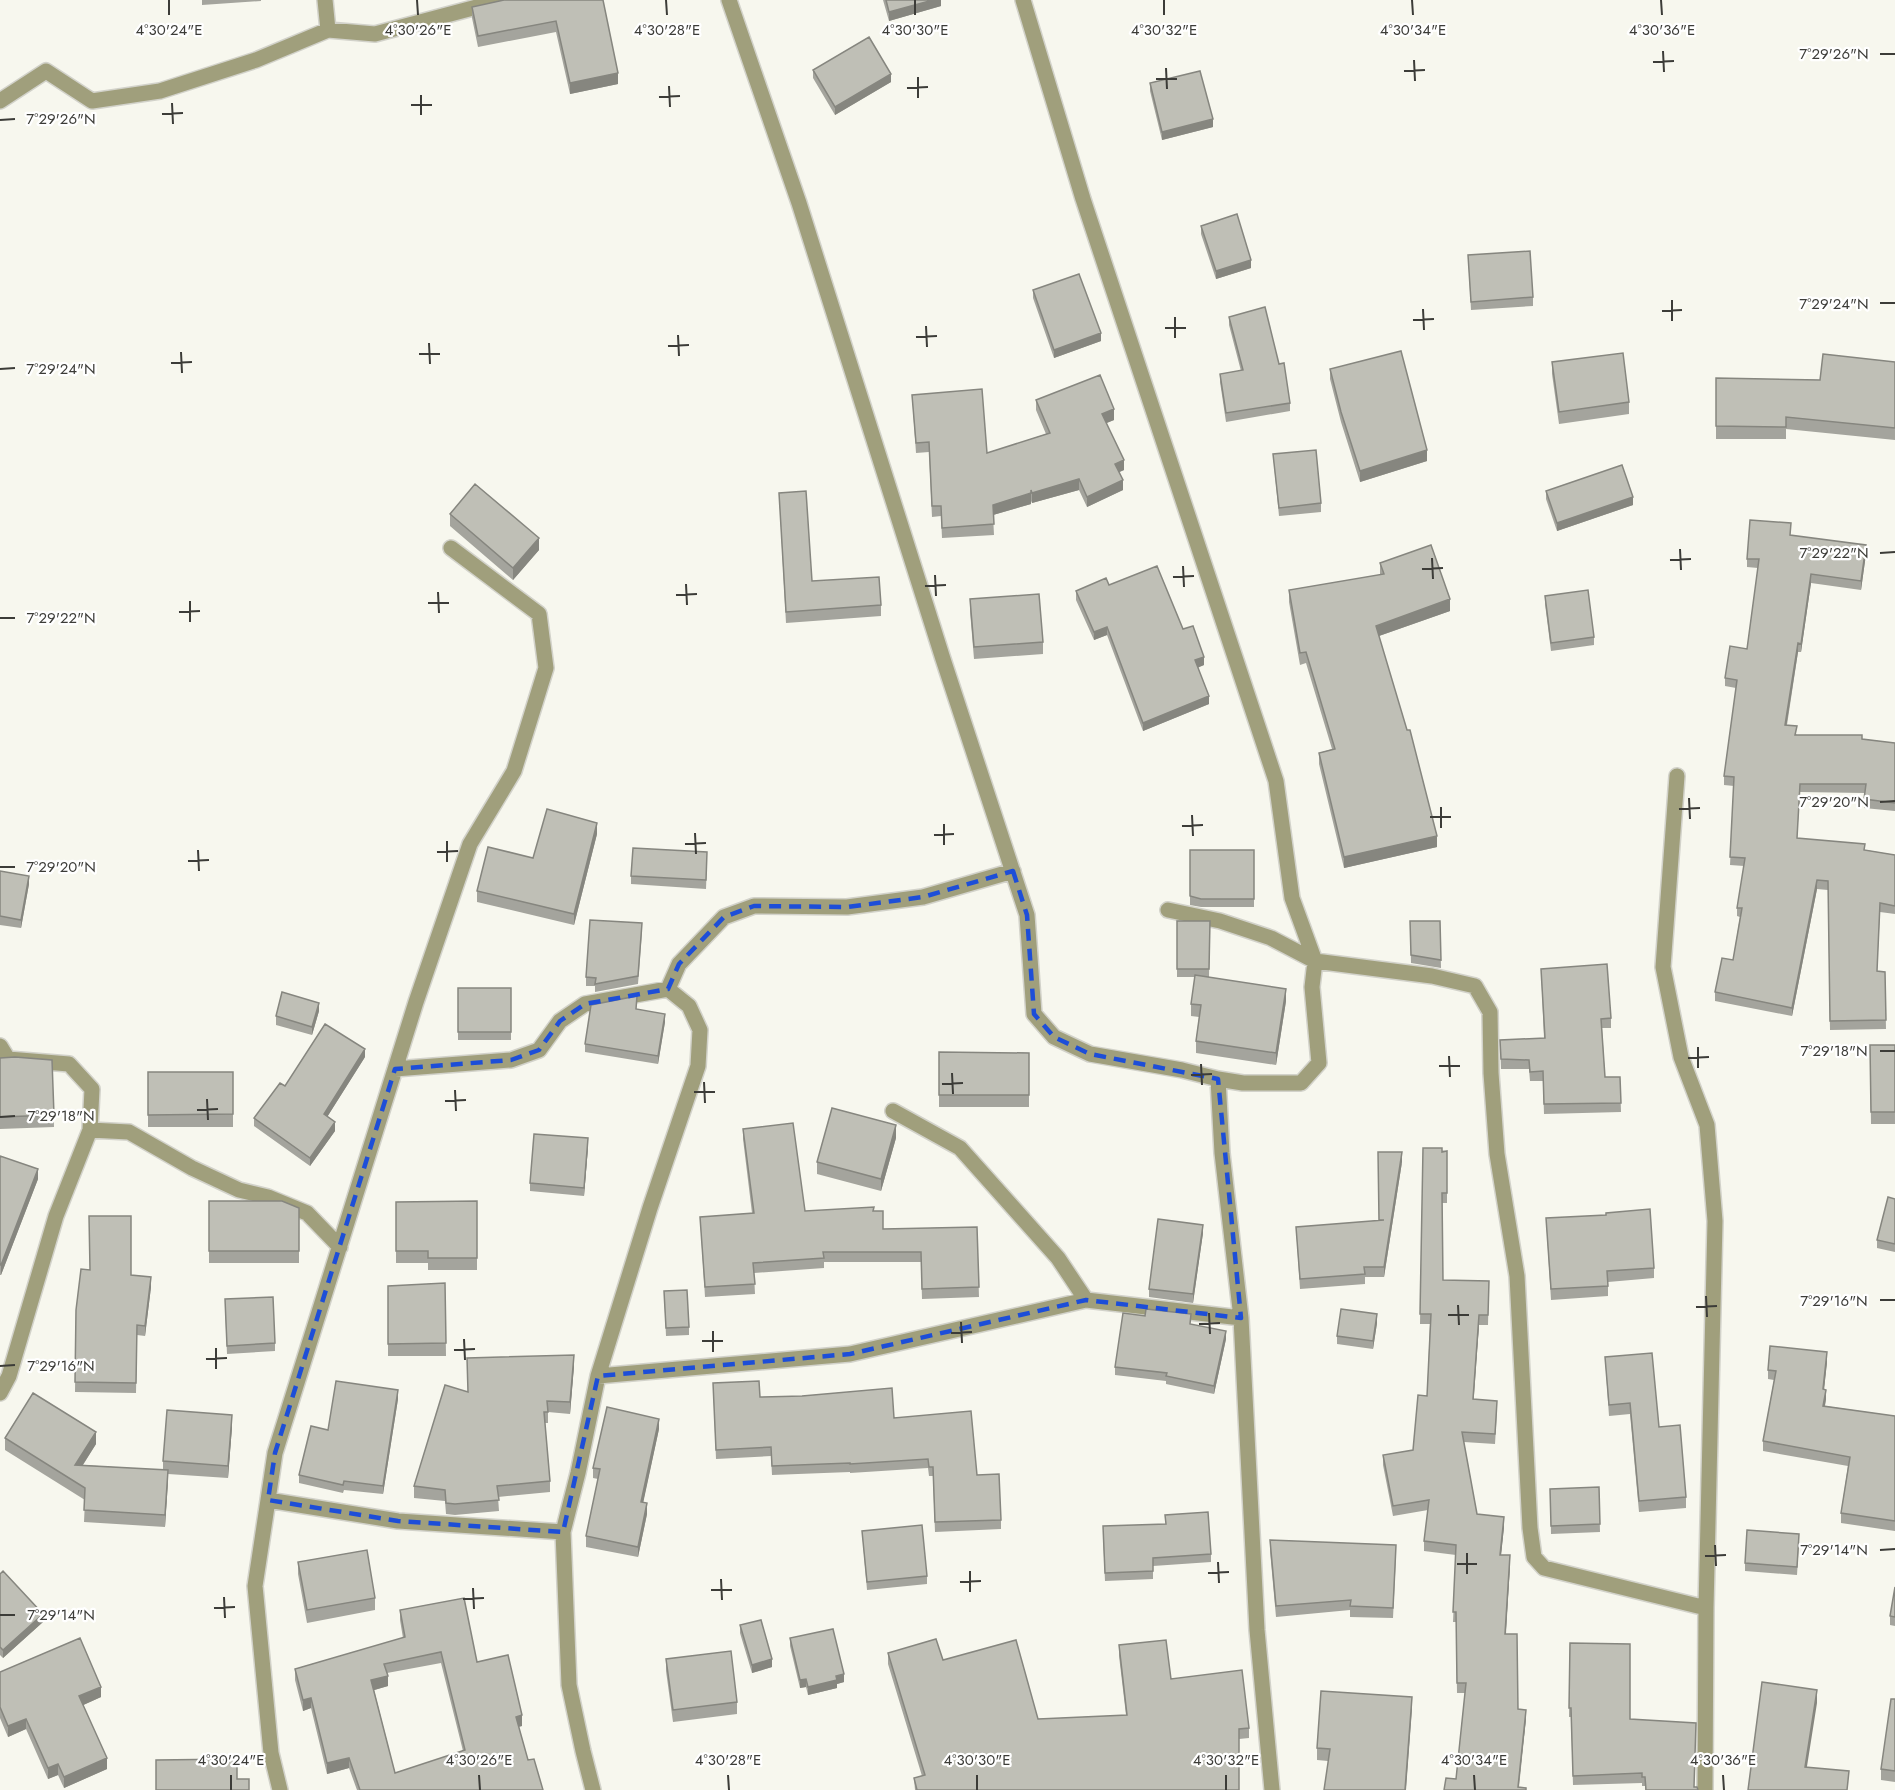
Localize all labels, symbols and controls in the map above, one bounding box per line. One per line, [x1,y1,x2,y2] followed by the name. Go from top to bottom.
[136,19,202,41] text: 4°30'24"E
[385,19,451,41] text: 4°30'26"E
[634,19,700,41] text: 4°30'28"E
[882,19,948,41] text: 4°30'30"E
[1131,19,1197,41] text: 4°30'32"E
[1380,19,1446,41] text: 4°30'34"E
[1629,19,1695,41] text: 4°30'36"E
[1799,43,1869,65] text: 7°29'26"N
[26,108,96,130] text: 7°29'26"N
[1799,293,1869,315] text: 7°29'24"N
[26,358,96,380] text: 7°29'24"N
[1799,542,1869,564] text: 7°29'22"N
[26,607,96,629] text: 7°29'22"N
[1799,791,1869,813] text: 7°29'20"N
[26,856,96,878] text: 7°29'20"N
[1800,1040,1868,1062] text: 7°29'18"N
[27,1105,95,1127] text: 7°29'18"N
[1800,1290,1868,1312] text: 7°29'16"N
[27,1355,95,1377] text: 7°29'16"N
[1800,1539,1868,1561] text: 7°29'14"N
[27,1604,95,1626] text: 7°29'14"N
[198,1749,264,1771] text: 4°30'24"E
[446,1749,512,1771] text: 4°30'26"E
[695,1749,761,1771] text: 4°30'28"E
[944,1749,1010,1771] text: 4°30'30"E
[1193,1749,1259,1771] text: 4°30'32"E
[1441,1749,1507,1771] text: 4°30'34"E
[1690,1749,1756,1771] text: 4°30'36"E

